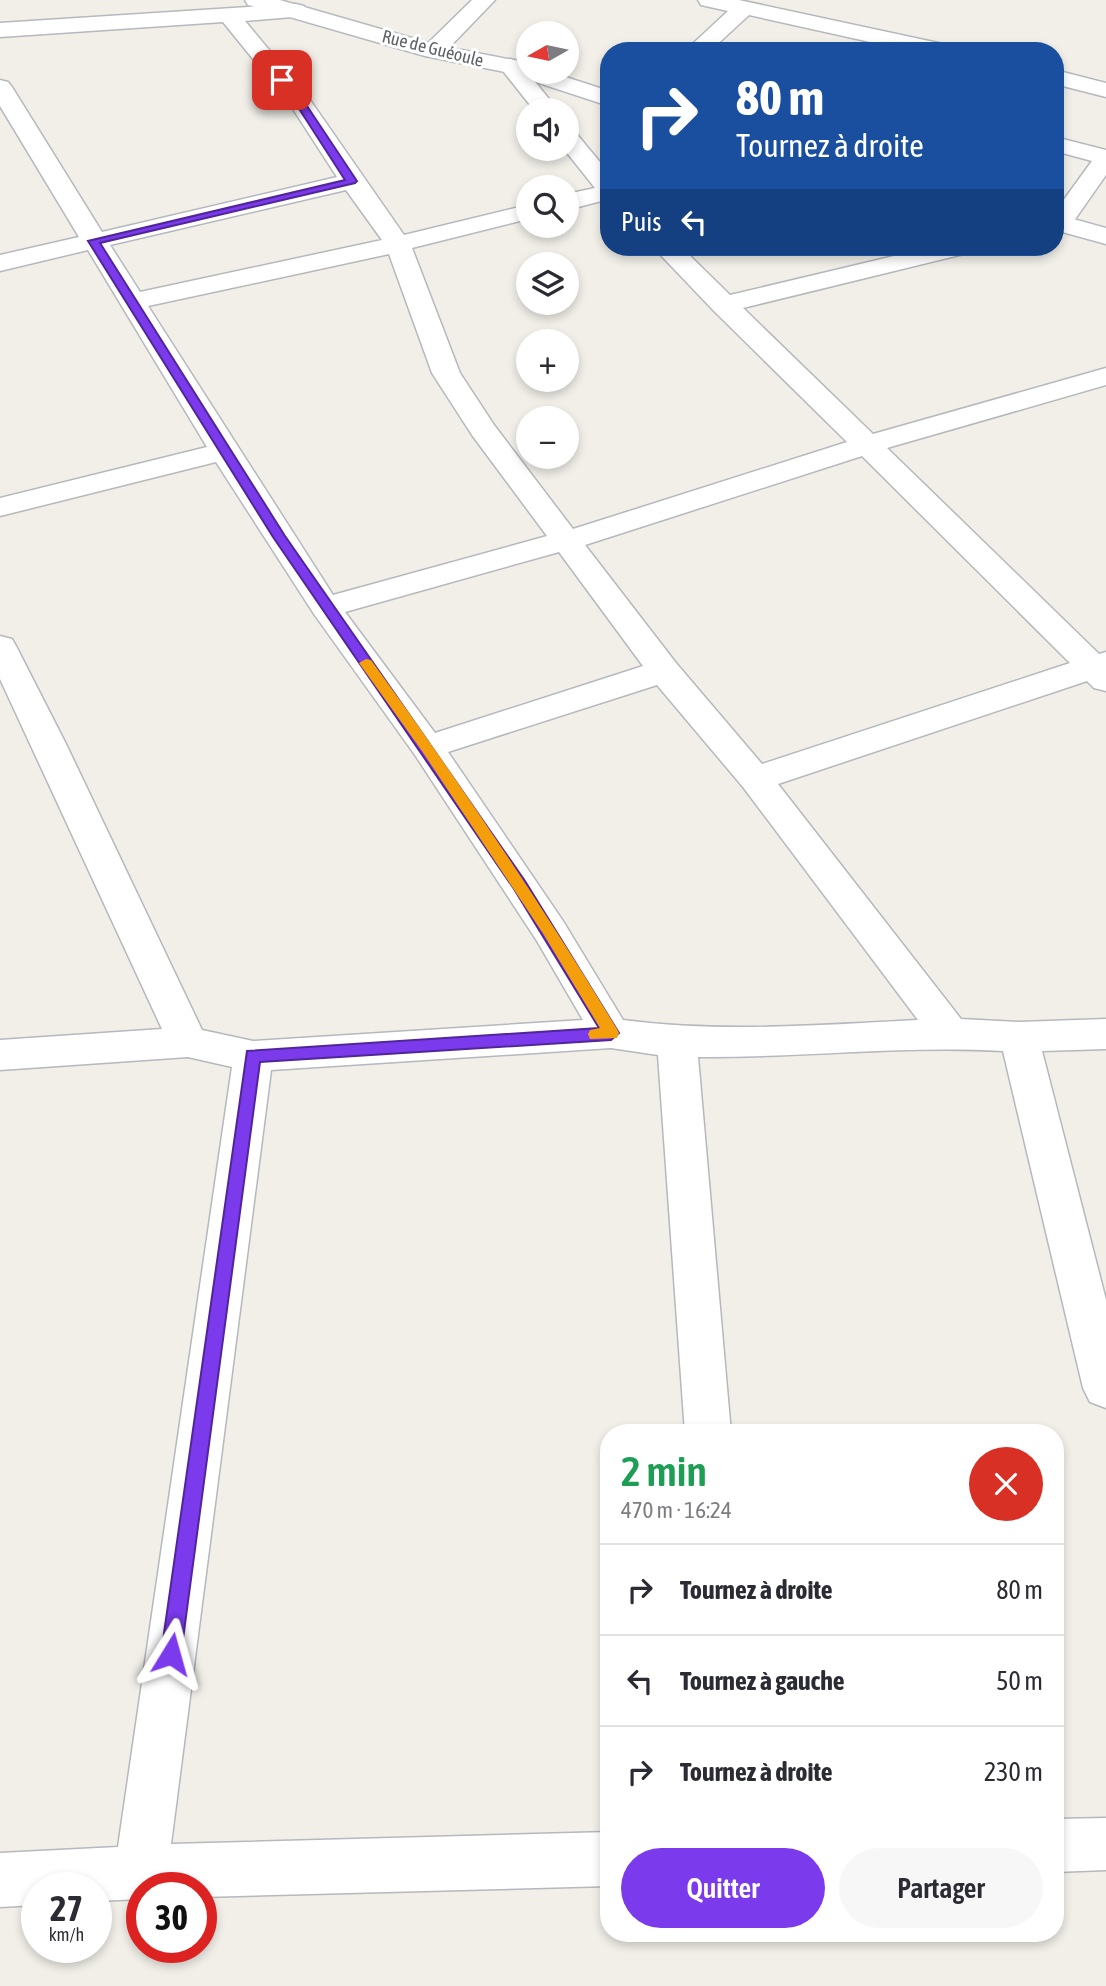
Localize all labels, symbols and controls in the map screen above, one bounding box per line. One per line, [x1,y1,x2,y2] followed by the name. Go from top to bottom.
[516,21,579,84] north arrow
[516,21,579,469] map controls
[380,25,486,71] street label: Rue de Guéoule
[252,50,312,110] pin
[263,61,301,99] icon: arrive
[736,69,824,125] text: 80 m
[621,70,712,161] icon: right
[516,98,579,161] button: sound
[736,127,924,164] text: Tournez à droite
[516,175,579,238] button: search
[675,203,713,241] icon: left
[621,207,661,237] text: Puis
[516,252,579,315] button: layers
[516,329,579,392] button: +
[516,406,579,469] button: −
[621,1447,707,1495] text: 2 min
[969,1447,1043,1521] button: close
[621,1497,732,1523] text: 470 m · 16:24
[621,1571,659,1609] icon: right
[680,1575,833,1605] text: Tournez à droite
[996,1575,1043,1605] text: 80 m
[134,1617,208,1691] position arrow
[621,1662,659,1700] icon: left
[680,1666,845,1696] text: Tournez à gauche
[996,1666,1043,1696] text: 50 m
[621,1753,659,1791] icon: right
[680,1757,833,1787] text: Tournez à droite
[984,1757,1043,1787] text: 230 m
[621,1848,825,1928] button: Quitter
[839,1848,1043,1928] button: Partager
[126,1872,217,1963] speed limit sign: 30
[50,1888,83,1928] text: 27
[49,1924,84,1945] text: km/h

